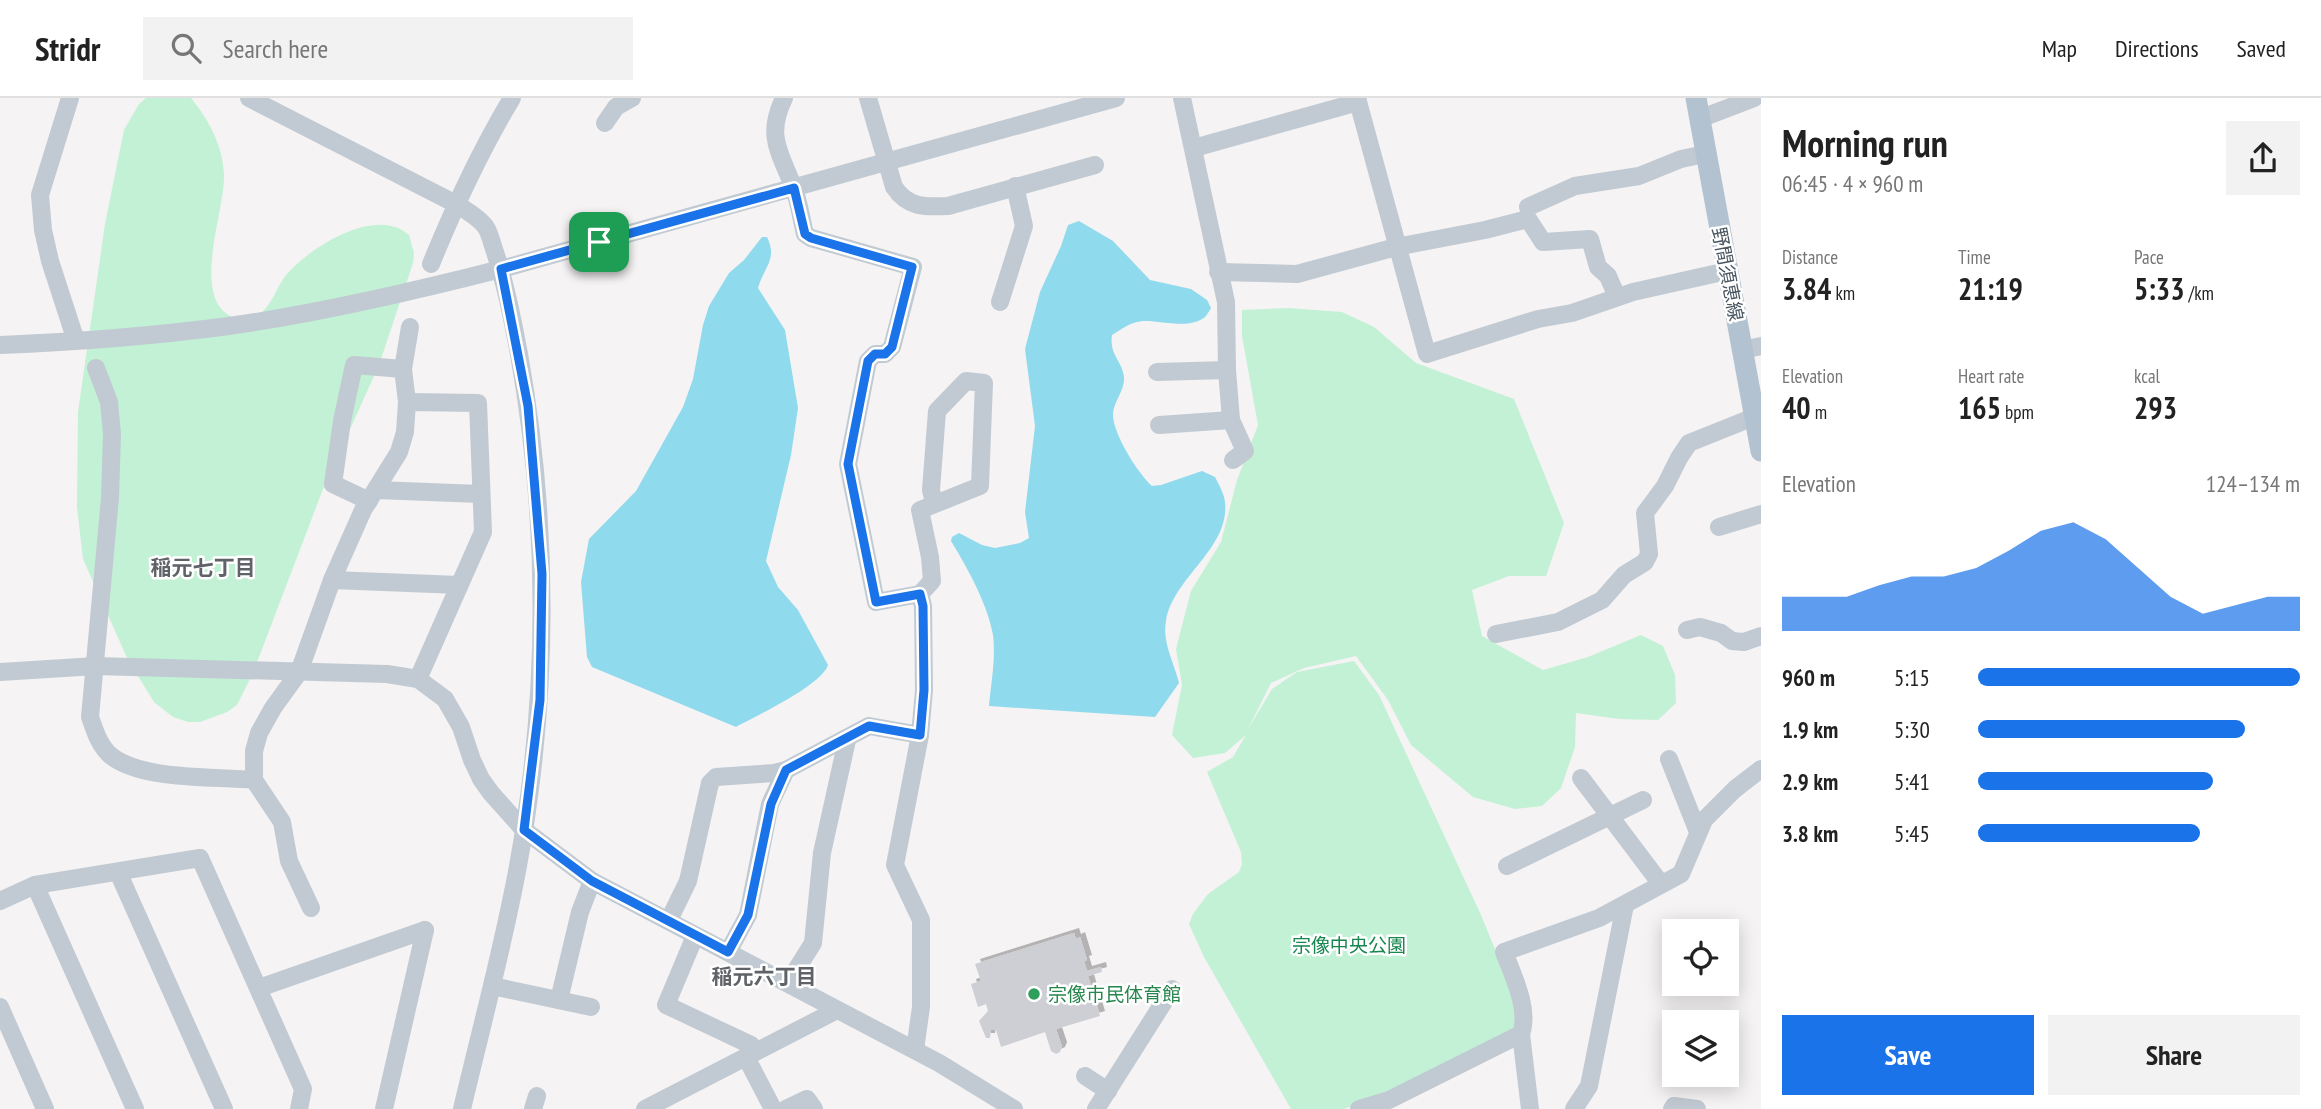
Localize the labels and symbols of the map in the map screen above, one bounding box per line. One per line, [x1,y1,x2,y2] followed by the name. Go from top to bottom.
[569,212,629,272] pin
[1707,225,1749,323] street label: 野間須恵線
[151,554,256,581] district label: 稲元七丁目
[1292,933,1406,957] park label: 宗像中央公園
[712,963,817,990] district label: 稲元六丁目
[1048,982,1181,1006] place label: 宗像市民体育館
[1026,986,1042,1002] marker: 宗像市民体育館

